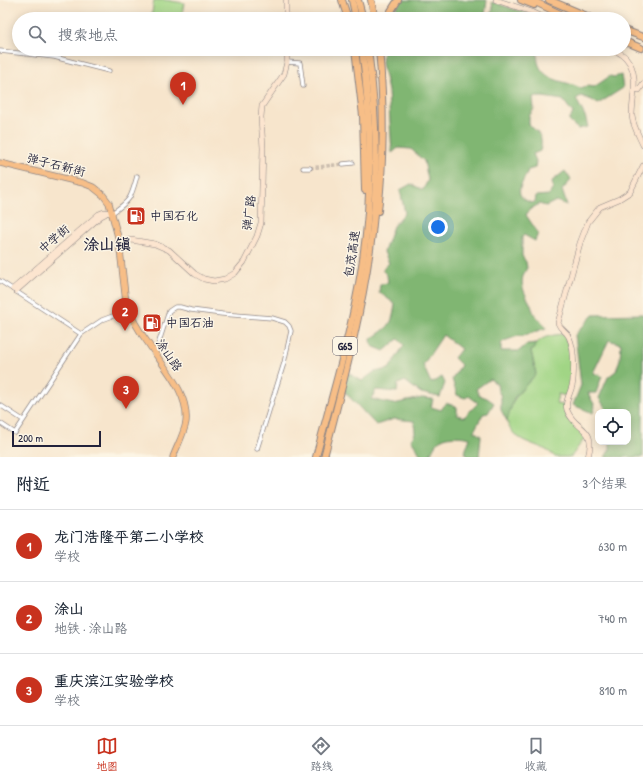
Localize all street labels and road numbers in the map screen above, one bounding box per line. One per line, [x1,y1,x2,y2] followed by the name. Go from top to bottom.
[25,149,87,180] street label: 弹子石新街
[238,194,259,232] street label: 弹广路
[35,220,73,257] street label: 中学街
[340,229,363,279] street label: 包茂高速
[152,335,187,374] street label: 涂山路
[333,337,357,355] road number: G65

